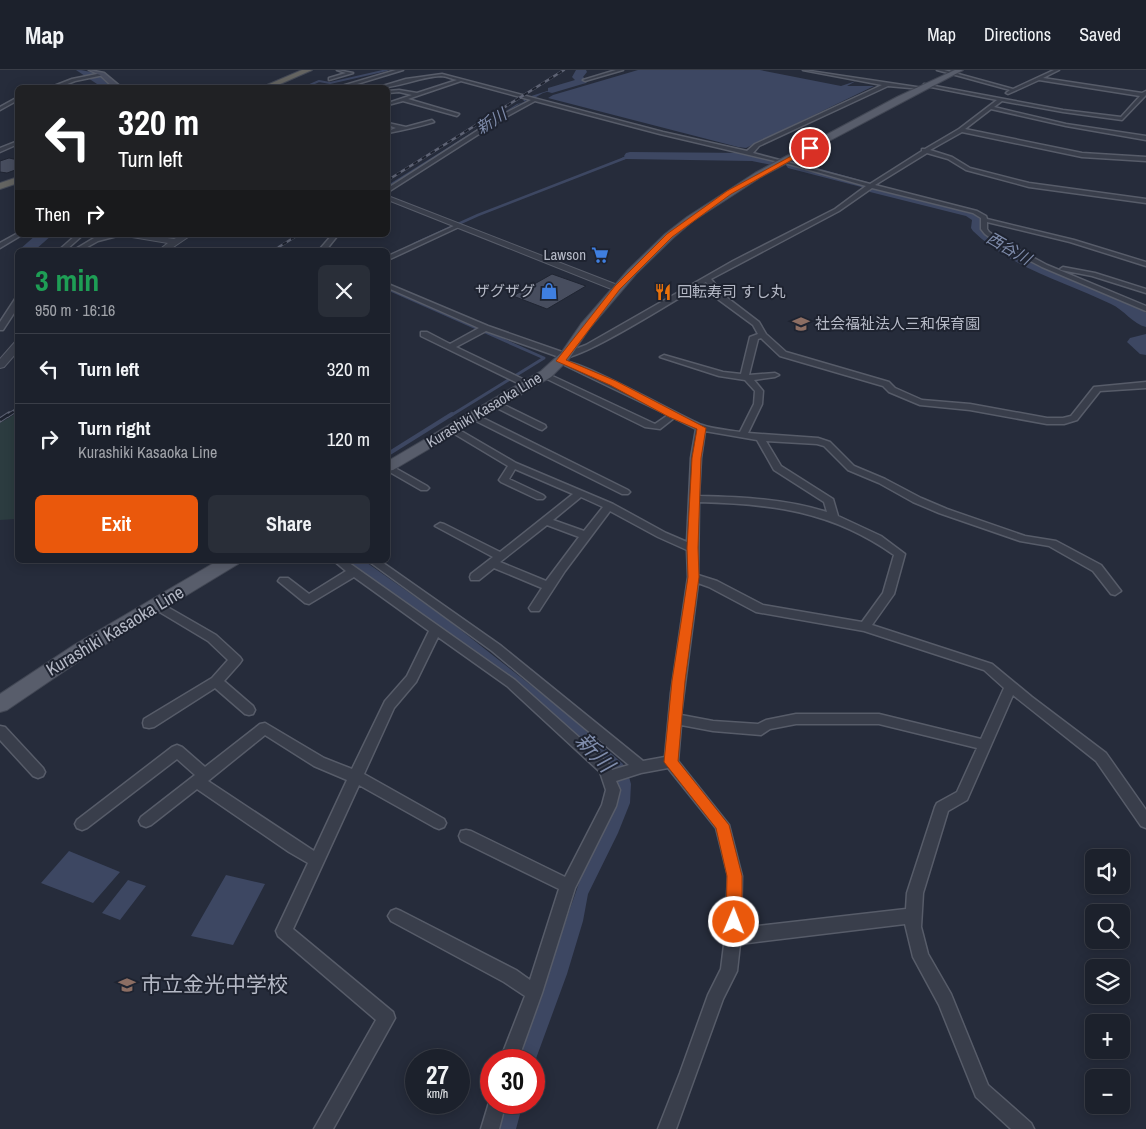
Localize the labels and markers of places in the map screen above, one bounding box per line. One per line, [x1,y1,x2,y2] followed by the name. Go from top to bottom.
[789,127,831,169] pin
[544,244,586,265] place label: Lawson
[590,245,610,265] supermarket icon: Lawson
[475,280,535,301] place label: ザグザグ
[539,281,559,301] shop icon: ザグザグ
[677,281,785,302] place label: 回転寿司 すし丸
[653,282,673,302] restaurant icon: 回転寿司 すし丸
[815,313,980,334] place label: 社会福祉法人三和保育園
[791,314,811,334] school or university icon: 社会福祉法人三和保育園
[141,970,288,999] place label: 市立金光中学校
[117,975,137,995] school or university icon: 市立金光中学校

